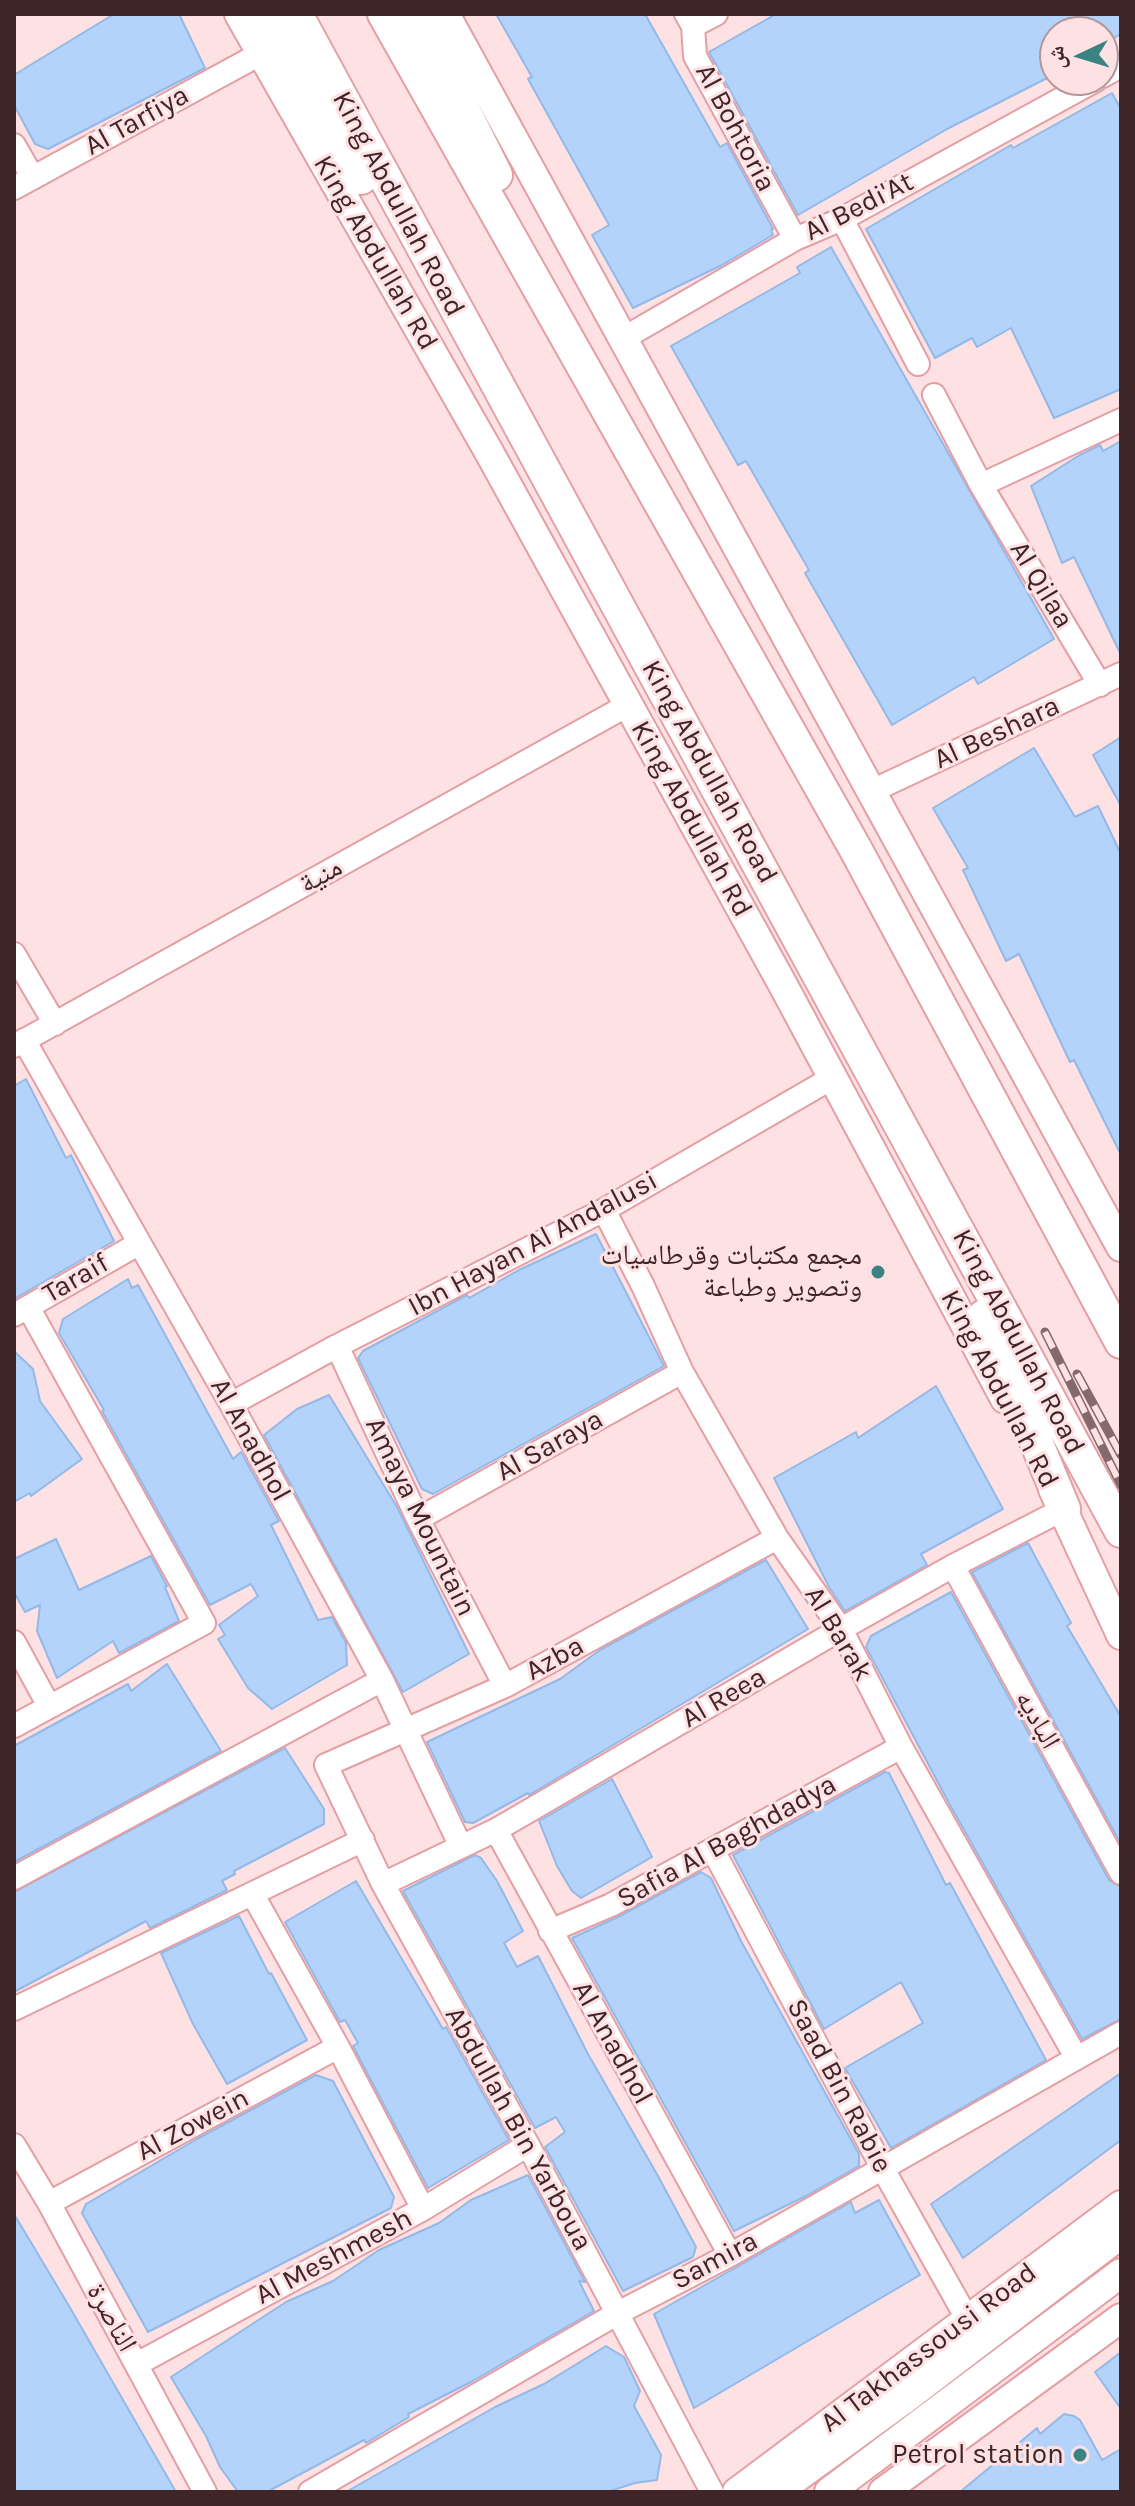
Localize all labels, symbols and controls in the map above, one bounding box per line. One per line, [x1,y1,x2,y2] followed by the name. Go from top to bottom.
[1039,16,1119,96] north arrow
[1043,45,1071,70] text: ش
[687,58,783,198] street label: Al Bohtoria
[79,79,195,163] street label: Al Tarfiya
[324,86,472,322] street label: King Abdullah Road
[306,150,444,356] street label: King Abdullah Rd
[799,165,919,249] street label: Al Bedi'At
[1002,535,1080,635] street label: Al Qilaa
[634,655,784,889] street label: King Abdullah Road
[929,689,1065,777] street label: Al Beshara
[623,715,759,923] street label: King Abdullah Rd
[294,851,348,901] street label: منية
[403,1164,663,1324] street label: Ibn Hayan Al Andalusi
[944,1224,1092,1460] street label: King Abdullah Road
[601,1239,862,1305] place label: مجمع مكتبات وقرطاسيات وتصوير وطباعة
[37,1247,115,1311] street label: Taraif
[869,1263,887,1281] marker: مجمع مكتبات وقرطاسيات وتصوير وطباعة
[933,1284,1065,1494] street label: King Abdullah Rd
[202,1373,298,1507] street label: Al Anadhol
[491,1403,609,1489] street label: Al Saraya
[357,1412,483,1622] street label: Amaya Mountain
[797,1580,879,1688] street label: Al Barak
[520,1629,590,1689] street label: Azba
[676,1660,772,1736] street label: Al Reea
[1007,1685,1067,1755] street label: الباديه
[612,1768,842,1916] street label: Safia Al Baghdadya
[564,1976,660,2110] street label: Al Anadhol
[779,1993,899,2179] street label: Saad Bin Rabie
[437,2001,599,2257] street label: Abdullah Bin Yarboua
[131,2081,255,2169] street label: Al Zowein
[250,2202,418,2312] street label: Al Meshmesh
[666,2224,764,2298] street label: Samira
[814,2256,1044,2440] street label: Al Takhassousi Road
[79,2278,143,2358] street label: الناصرة
[892,2438,1064,2472] place label: Petrol station
[1071,2446,1089,2464] marker: Petrol station

